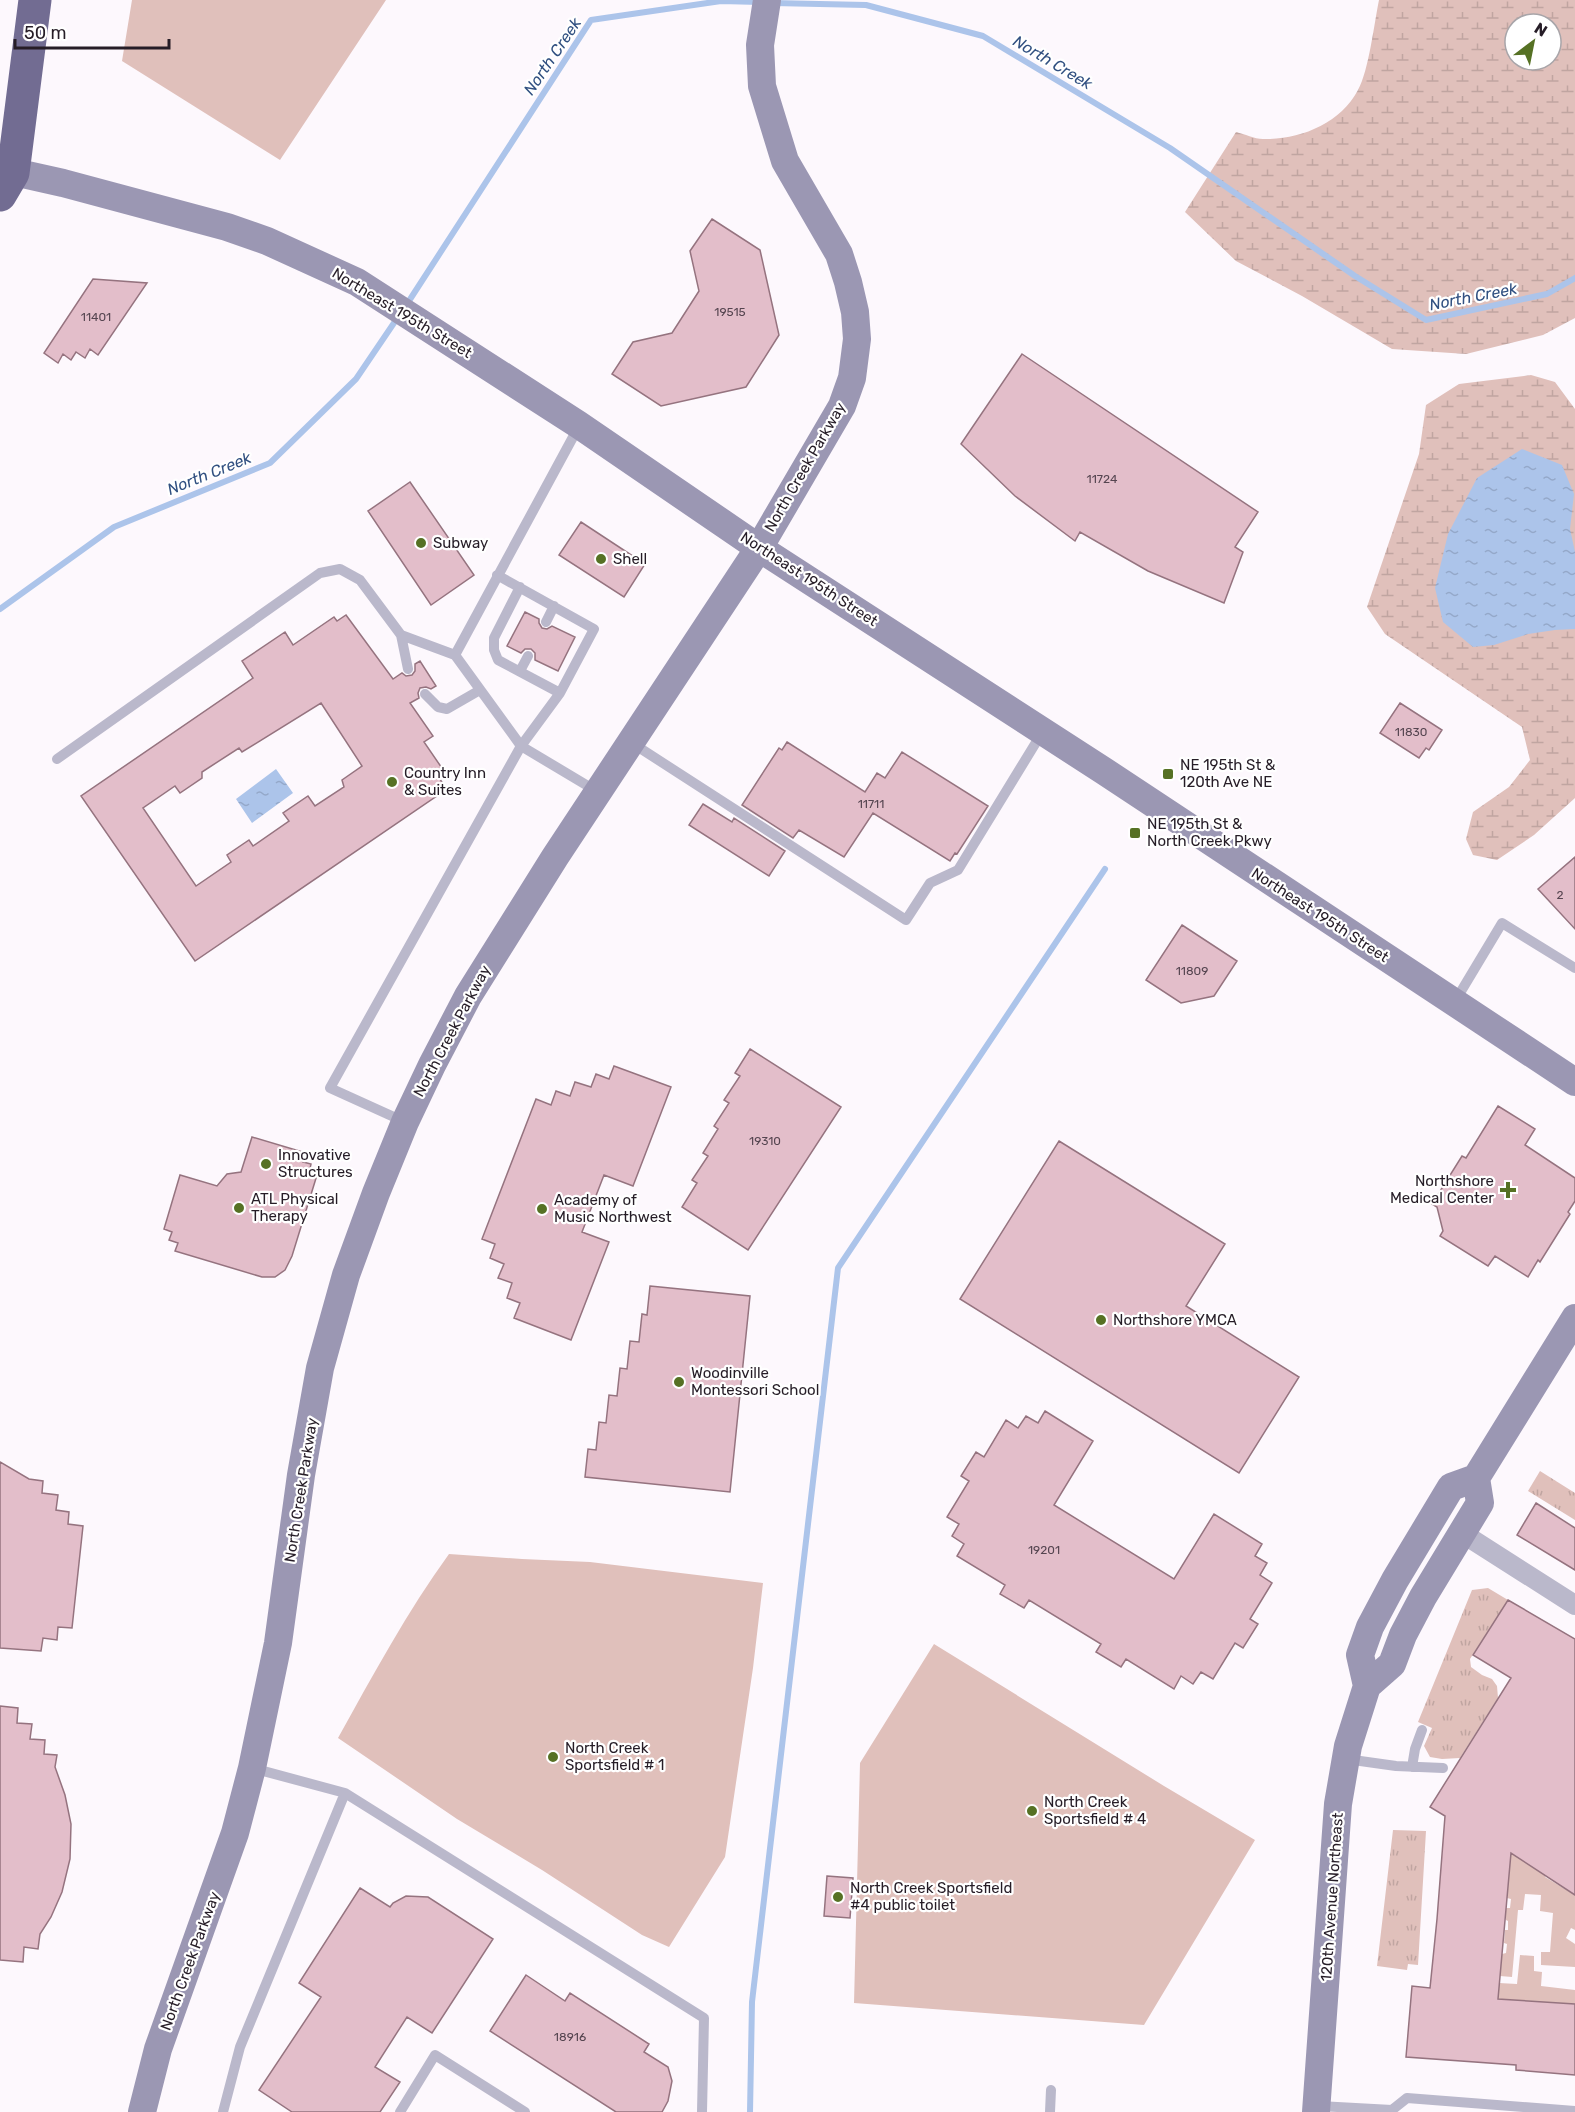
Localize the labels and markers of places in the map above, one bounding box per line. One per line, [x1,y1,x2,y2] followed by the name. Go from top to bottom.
[433,534,488,552] place label: Subway
[414,536,428,550] marker: Subway
[613,550,647,568] place label: Shell
[594,552,608,566] marker: Shell
[1180,756,1276,791] place label: NE 195th St & 120th Ave NE
[404,764,486,799] place label: Country Inn & Suites
[1161,767,1175,781] marker: NE 195th St & 120th Ave NE
[385,775,399,789] marker: Country Inn & Suites
[1147,815,1272,850] place label: NE 195th St & North Creek Pkwy
[1128,826,1142,840] marker: NE 195th St & North Creek Pkwy
[278,1146,353,1181] place label: Innovative Structures
[259,1157,273,1171] marker: Innovative Structures
[1390,1172,1494,1207] place label: Northshore Medical Center
[1499,1181,1517,1199] marker: Northshore Medical Center
[251,1190,338,1225] place label: ATL Physical Therapy
[554,1191,672,1226] place label: Academy of Music Northwest
[232,1201,246,1215] marker: ATL Physical Therapy
[535,1202,549,1216] marker: Academy of Music Northwest
[1113,1311,1237,1329] place label: Northshore YMCA
[1094,1313,1108,1327] marker: Northshore YMCA
[691,1364,819,1399] place label: Woodinville Montessori School
[672,1375,686,1389] marker: Woodinville Montessori School
[565,1739,665,1774] place label: North Creek Sportsfield # 1
[546,1750,560,1764] marker: North Creek Sportsfield # 1
[1044,1793,1146,1828] place label: North Creek Sportsfield # 4
[1025,1804,1039,1818] marker: North Creek Sportsfield # 4
[850,1879,1012,1914] place label: North Creek Sportsfield #4 public toilet
[831,1890,845,1904] marker: North Creek Sportsfield #4 public toilet

